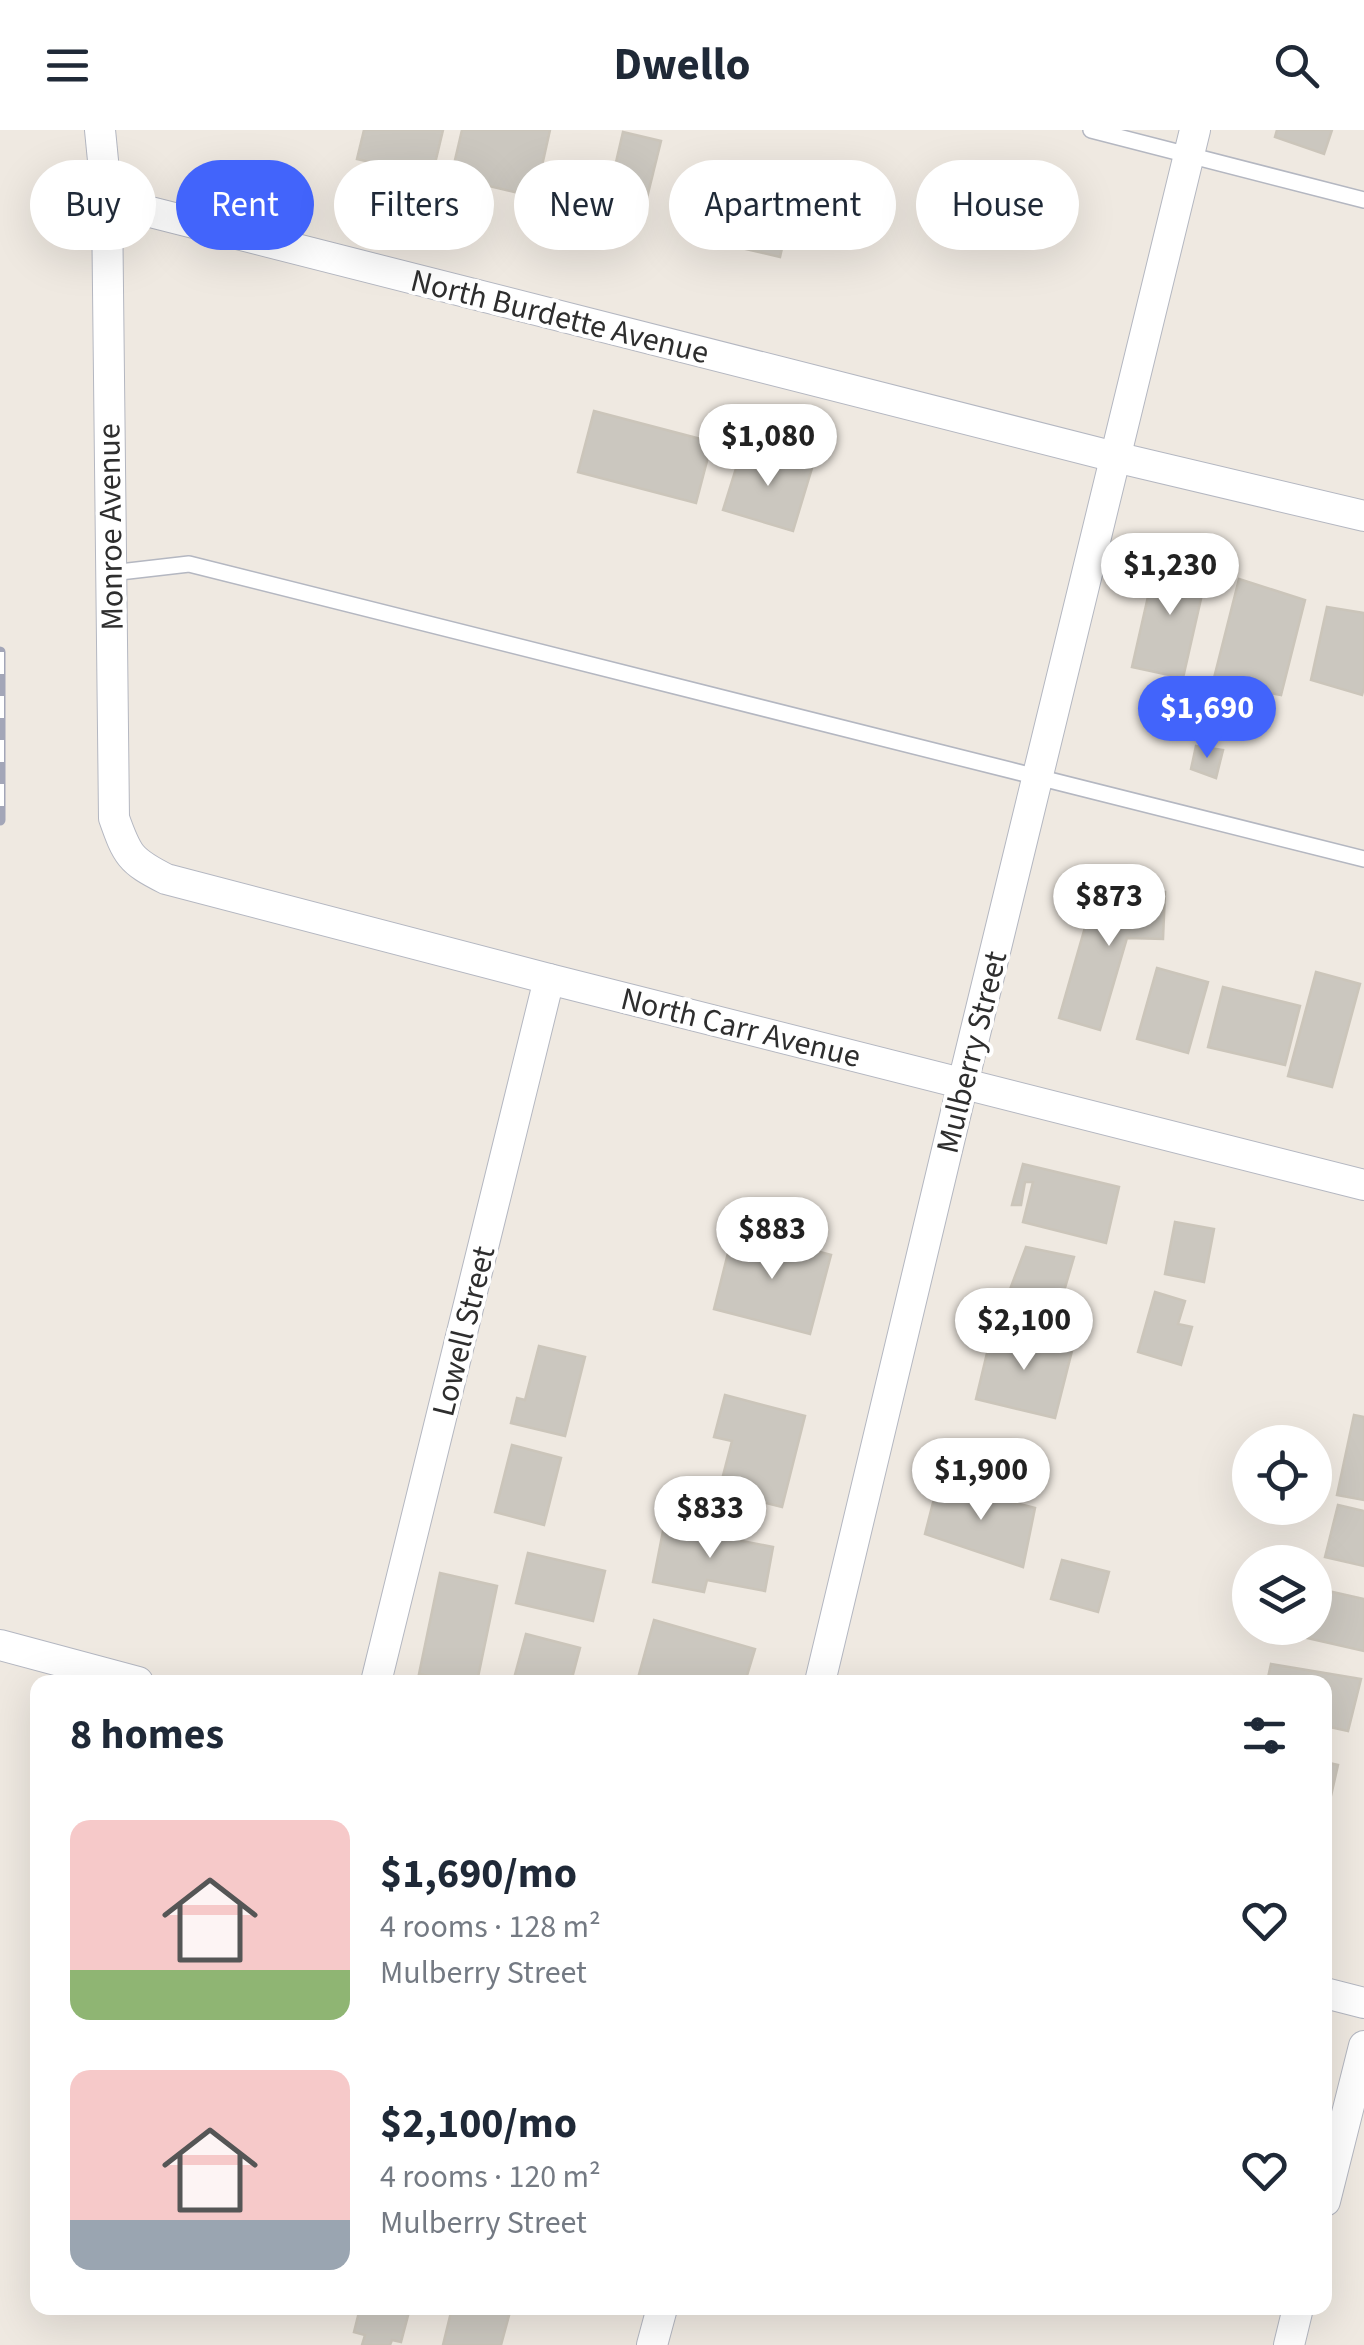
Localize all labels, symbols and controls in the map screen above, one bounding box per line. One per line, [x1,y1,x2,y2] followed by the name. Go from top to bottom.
[613,33,751,97] text: Dwello
[40,38,95,93] icon: menu
[1269,38,1324,93] icon: search
[30,160,156,250] chip: Buy
[176,160,314,250] chip: Rent
[334,160,494,250] chip: Filters
[514,160,649,250] chip: New
[669,160,896,250] chip: Apartment
[916,160,1079,250] chip: House
[406,258,714,376] street label: North Burdette Avenue
[687,404,849,489] pin: $1,080
[721,413,815,459] text: $1,080
[86,423,136,631] street label: Monroe Avenue
[1089,533,1251,618] pin: $1,230
[1123,542,1217,588] text: $1,230
[1126,676,1288,761] pin: $1,690
[1160,685,1254,731] text: $1,690
[1050,864,1168,949] pin: $873
[1075,873,1143,919] text: $873
[925,946,1019,1158] street label: Mulberry Street
[616,976,865,1080] street label: North Carr Avenue
[713,1197,831,1282] pin: $883
[738,1206,806,1252] text: $883
[421,1241,507,1421] street label: Lowell Street
[943,1288,1105,1373] pin: $2,100
[977,1297,1071,1343] text: $2,100
[1232,1425,1332,1645] map controls
[1232,1425,1332,1525] button: locate
[900,1438,1062,1523] pin: $1,900
[934,1447,1028,1493] text: $1,900
[651,1476,769,1561] pin: $833
[676,1485,744,1531] text: $833
[1232,1545,1332,1645] button: layers
[70,1705,224,1765] text: 8 homes
[1237,1708,1292,1763] icon: filters
[380,1844,577,1904] text: $1,690/mo
[150,1860,270,1980] icon: home
[1237,1893,1292,1948] icon: heart
[380,1904,601,1950] text: 4 rooms · 128 m²
[380,1950,587,1996] text: Mulberry Street
[380,2094,577,2154] text: $2,100/mo
[150,2110,270,2230] icon: home
[1237,2143,1292,2198] icon: heart
[380,2154,601,2200] text: 4 rooms · 120 m²
[380,2200,587,2246] text: Mulberry Street

